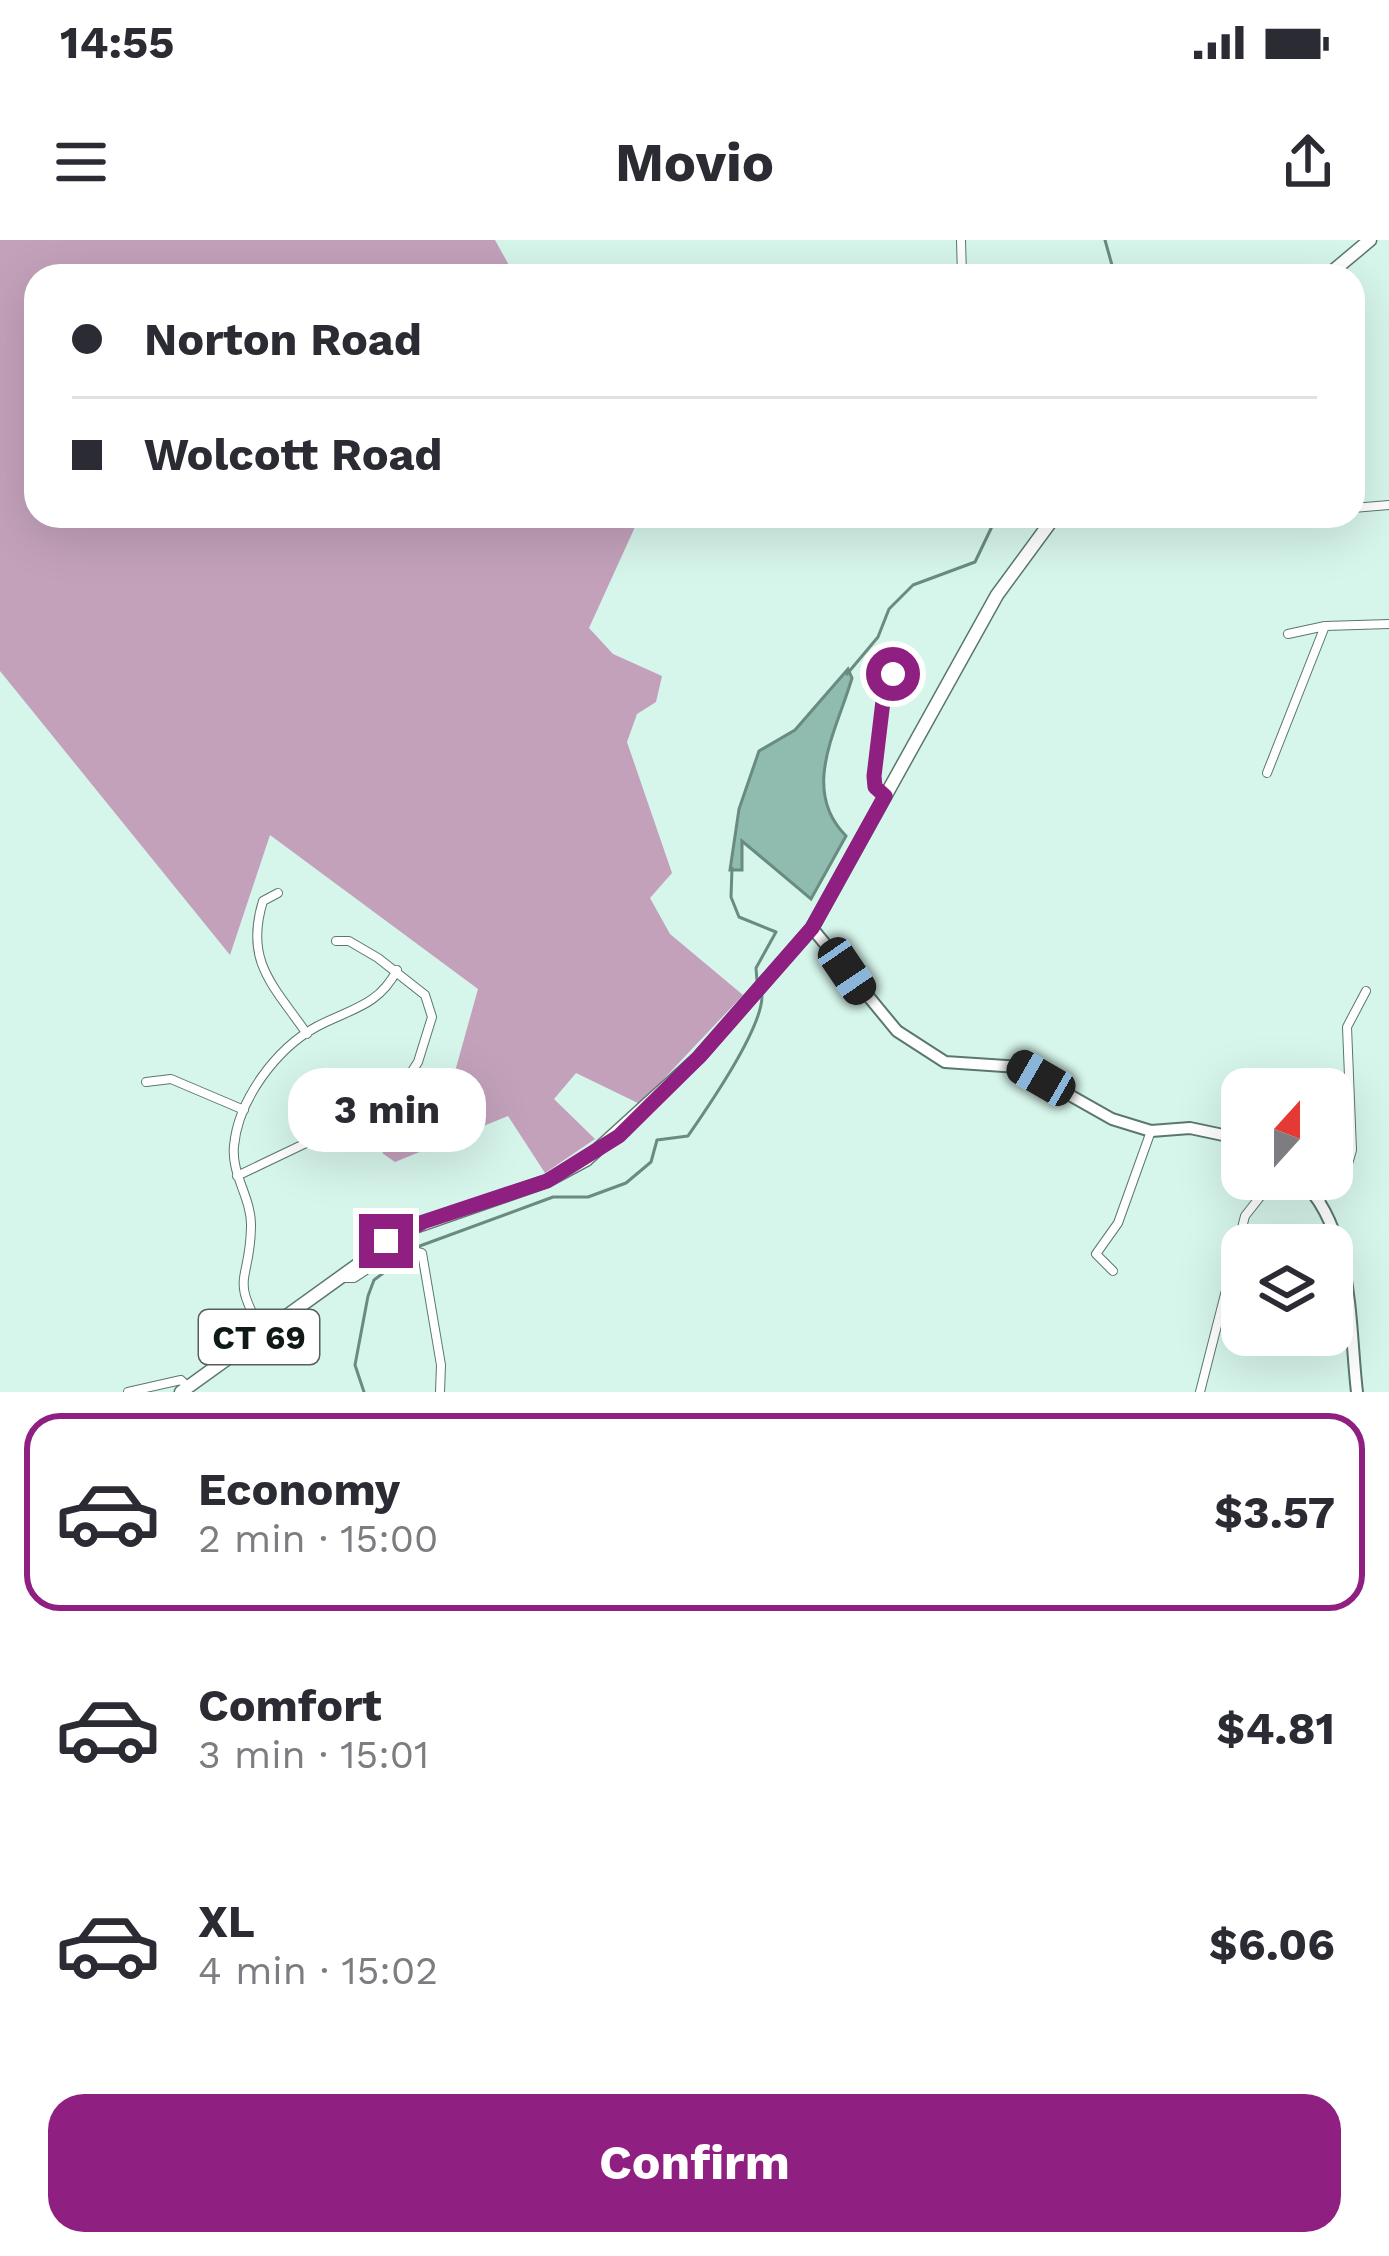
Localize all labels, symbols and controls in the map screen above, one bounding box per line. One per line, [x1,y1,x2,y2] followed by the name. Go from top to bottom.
[60,16,175,69] text: 14:55
[48,129,114,195] icon: menu
[1275,129,1341,195] icon: share
[615,131,774,194] text: Movio
[144,313,422,366] text: Norton Road
[144,428,443,481] text: Wolcott Road
[866,647,920,701] route start
[812,931,882,1011] car
[1001,1044,1081,1112] car
[287,1067,485,1151] callout: 3 min
[1221,1068,1353,1200] north arrow
[1221,1068,1353,1356] map controls
[334,1087,440,1132] text: 3 min
[359,1214,413,1268] route end
[1221,1224,1353,1356] button: layers
[199,1310,319,1364] road number: CT 69
[54,1458,162,1566] icon: car
[198,1463,400,1516] text: Economy
[1214,1486,1335,1539] text: $3.57
[198,1516,438,1561] text: 2 min · 15:00
[54,1674,162,1782] icon: car
[198,1679,382,1732] text: Comfort
[1217,1702,1335,1755] text: $4.81
[198,1732,429,1777] text: 3 min · 15:01
[54,1890,162,1998] icon: car
[198,1895,255,1948] text: XL
[1209,1918,1335,1971] text: $6.06
[198,1948,438,1993] text: 4 min · 15:02
[48,2094,1341,2232] button: Confirm

